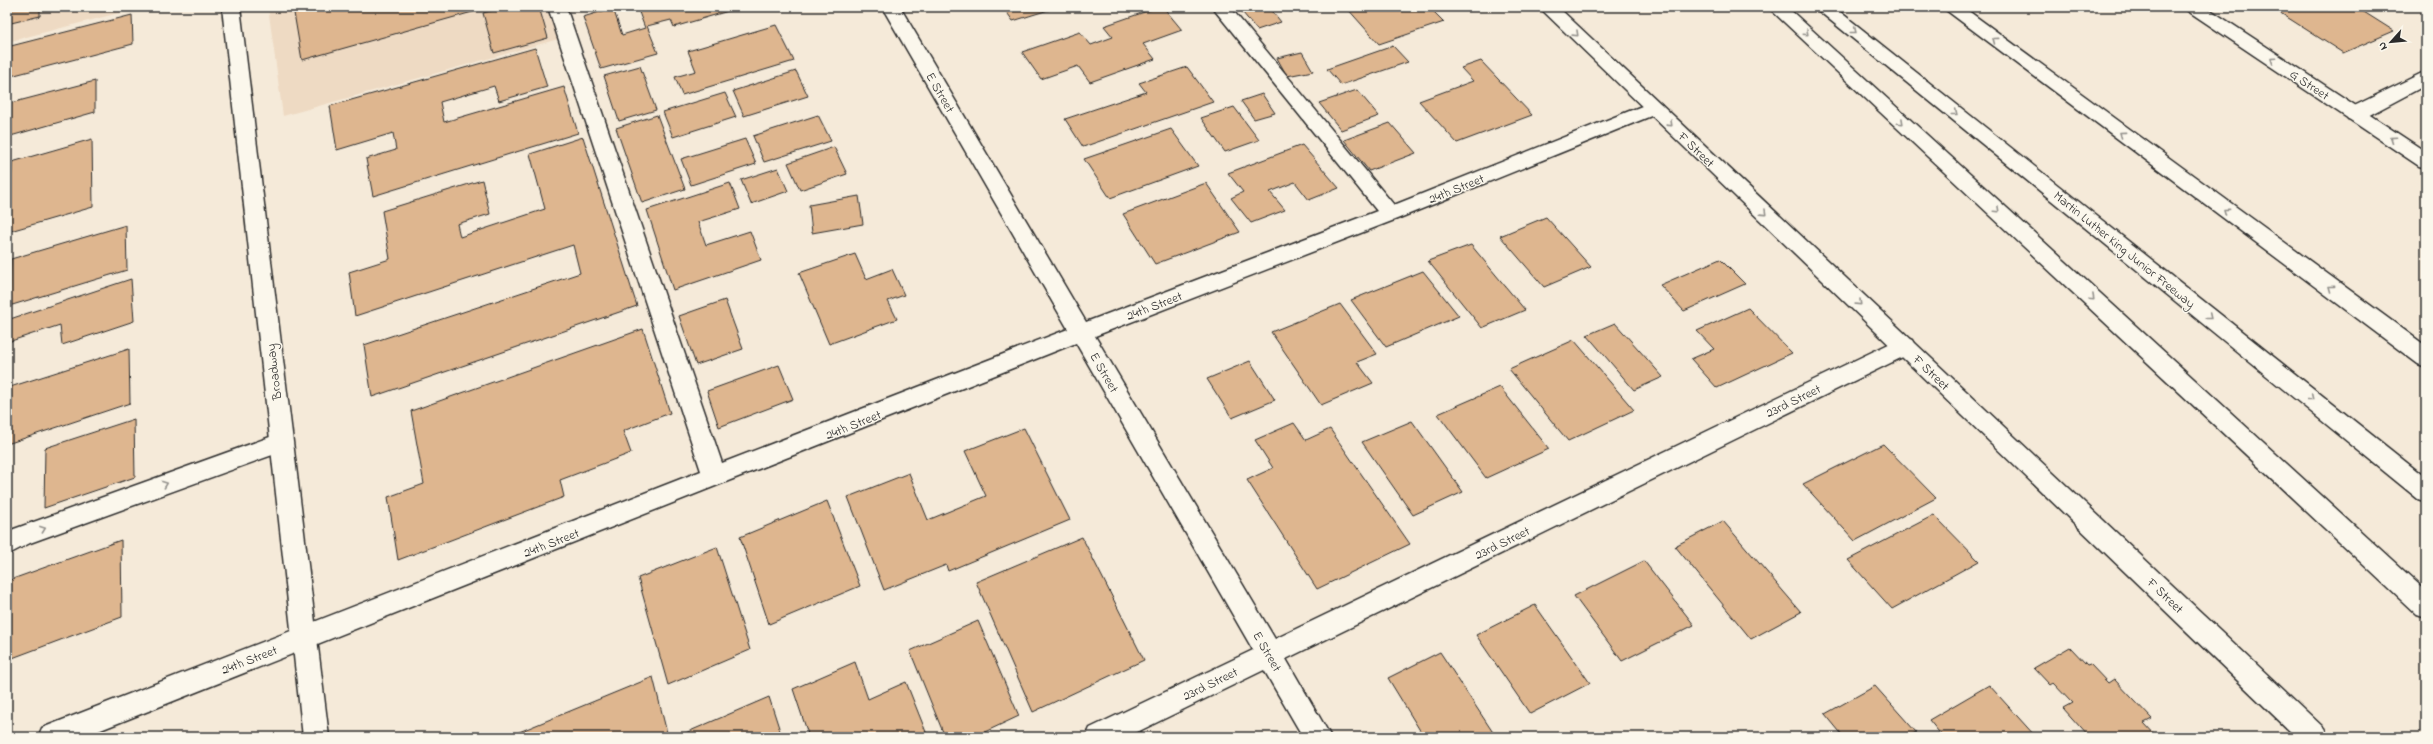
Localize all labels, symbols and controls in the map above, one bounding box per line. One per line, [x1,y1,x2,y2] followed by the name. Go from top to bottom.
[2371,22,2411,62] north arrow
[1849,27,1856,34] one-way arrow
[1571,29,1579,37] one-way arrow
[1801,29,1809,36] one-way arrow
[1993,38,2000,45] one-way arrow
[2374,39,2392,53] text: N
[2271,58,2278,65] one-way arrow
[2286,65,2333,106] street label: G Street
[921,69,959,117] street label: E Street
[1950,108,1958,115] one-way arrow
[1896,117,1904,125] one-way arrow
[1665,119,1673,127] one-way arrow
[1673,127,1719,173] street label: F Street
[2119,131,2126,138] one-way arrow
[2391,137,2398,144] one-way arrow
[1426,169,1488,209] street label: 24th Street
[2048,187,2199,314] street label: Martin Luther King Junior Freeway
[1992,205,1999,212] one-way arrow
[1760,209,1767,216] one-way arrow
[2224,209,2231,216] one-way arrow
[2328,286,2335,293] one-way arrow
[1124,287,1186,326] street label: 24th Street
[2087,294,2095,301] one-way arrow
[1854,298,1862,306] one-way arrow
[2205,312,2212,319] one-way arrow
[262,342,288,402] street label: Broadway
[1085,349,1123,397] street label: E Street
[1908,350,1954,396] street label: F Street
[1763,380,1825,423] street label: 23rd Street
[2306,393,2313,400] one-way arrow
[823,405,885,445] street label: 24th Street
[161,480,168,489] one-way arrow
[1472,522,1534,565] street label: 23rd Street
[521,524,583,563] street label: 24th Street
[39,525,46,533] one-way arrow
[2142,573,2188,619] street label: F Street
[1248,628,1286,676] street label: E Street
[219,641,281,680] street label: 24th Street
[1180,663,1242,706] street label: 23rd Street

